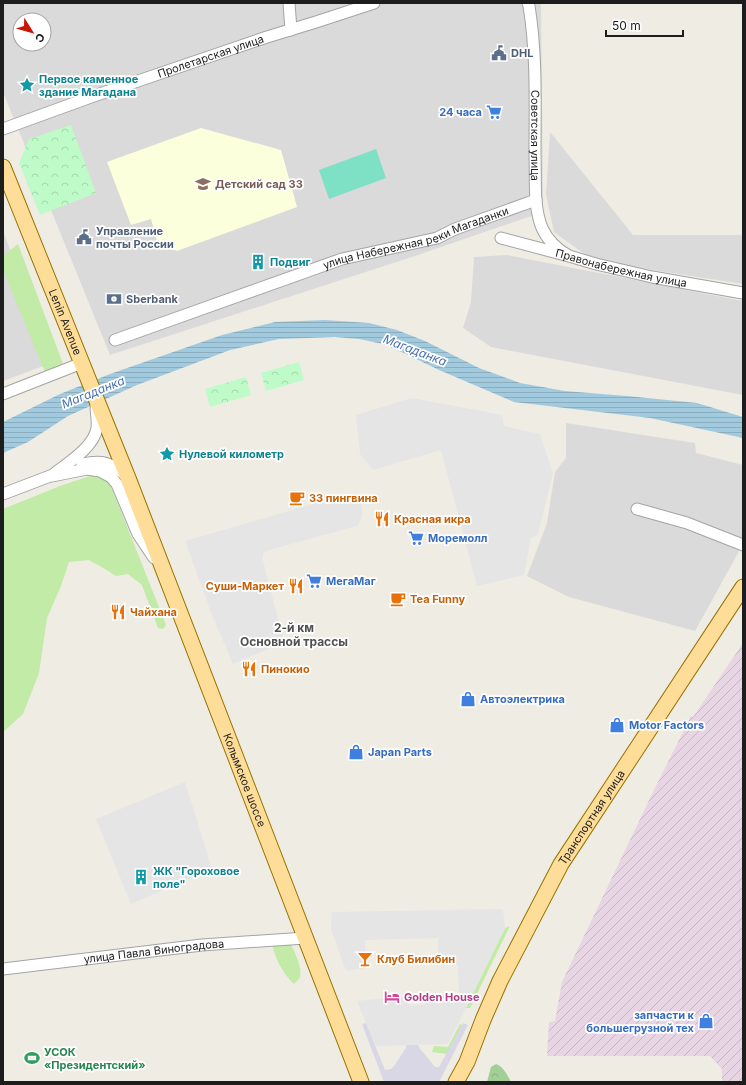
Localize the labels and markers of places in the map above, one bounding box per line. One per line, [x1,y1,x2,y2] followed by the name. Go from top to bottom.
[490,44,508,62] public building icon: DHL
[511,46,533,60] place label: DHL
[39,72,139,99] place label: Первое каменное здание Магадана
[18,76,36,94] place icon: Первое каменное здание Магадана
[485,103,503,121] supermarket icon: 24 часа
[439,105,482,119] place label: 24 часа
[194,175,212,193] school or university icon: Детский сад 33
[215,177,303,191] place label: Детский сад 33
[96,224,174,251] place label: Управление почты России
[75,228,93,246] public building icon: Управление почты России
[249,253,267,271] building icon: Подвиг
[270,255,311,269] place label: Подвиг
[105,290,123,308] bank icon: Sberbank
[126,292,179,306] place label: Sberbank
[158,445,176,463] place icon: Нулевой километр
[179,447,284,461] place label: Нулевой километр
[288,489,306,507] cafe icon: 33 пингвина
[309,491,378,505] place label: 33 пингвина
[373,510,391,528] restaurant icon: Красная икра
[394,512,471,526] place label: Красная икра
[407,529,425,547] supermarket icon: Моремолл
[428,531,487,545] place label: Моремолл
[305,572,323,590] supermarket icon: МегаМаг
[326,574,376,588] place label: МегаМаг
[287,577,305,595] restaurant icon: Суши-Маркет
[206,579,284,593] place label: Суши-Маркет
[389,590,407,608] cafe icon: Tea Funny
[410,592,466,606] place label: Tea Funny
[109,603,127,621] restaurant icon: Чайхана
[130,605,177,619] place label: Чайхана
[240,660,258,678] restaurant icon: Пинокио
[261,662,310,676] place label: Пинокио
[459,690,477,708] shop icon: Автоэлектрика
[480,692,565,706] place label: Автоэлектрика
[608,716,626,734] shop icon: Motor Factors
[629,718,704,732] place label: Motor Factors
[347,743,365,761] shop icon: Japan Parts
[368,745,432,759] place label: Japan Parts
[153,864,240,891] place label: ЖК "Гороховое поле"
[132,868,150,886] building icon: ЖК "Гороховое поле"
[356,950,374,968] bar icon: Клуб Билибин
[377,952,455,966] place label: Клуб Билибин
[383,988,401,1006] hotel icon: Golden House
[404,990,480,1004] place label: Golden House
[586,1008,695,1035] place label: запчасти к большегрузной тех
[697,1012,715,1030] shop icon: запчасти к большегрузной тех
[44,1045,145,1072] place label: УСОК «Президентский»
[23,1049,41,1067] sports icon: УСОК «Президентский»

